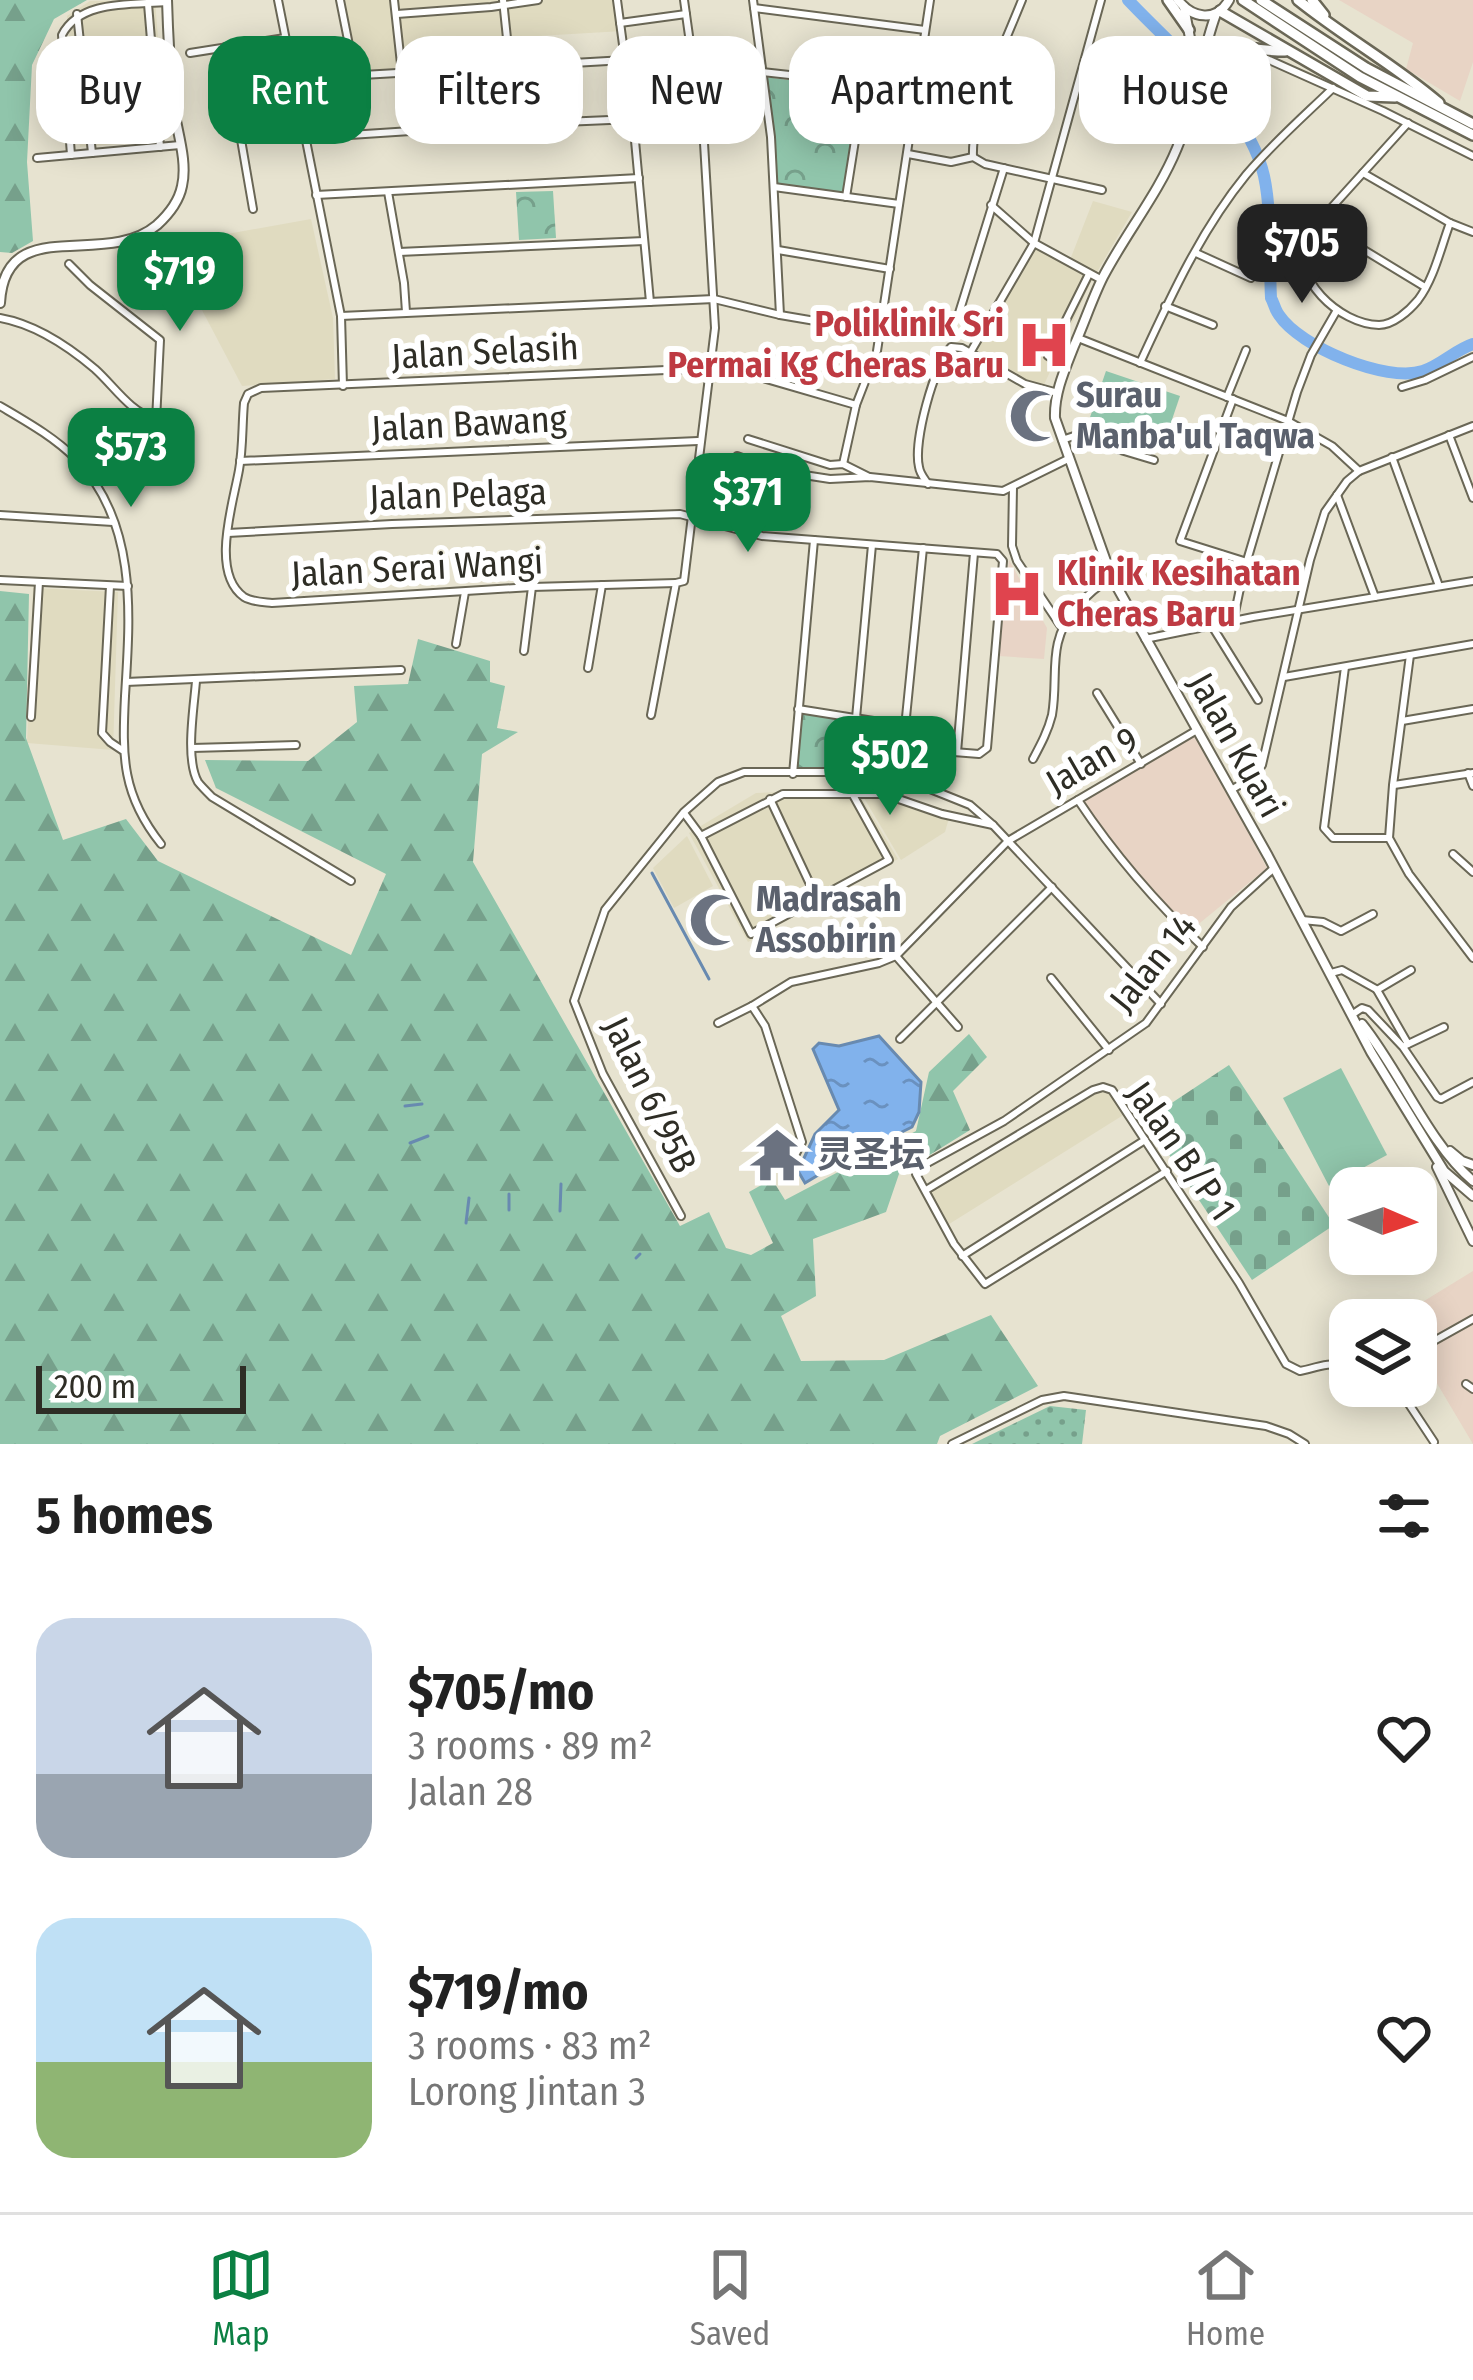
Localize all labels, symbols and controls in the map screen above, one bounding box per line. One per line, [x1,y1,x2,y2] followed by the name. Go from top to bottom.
[36,36,184,144] chip: Buy
[208,36,371,144] chip: Rent
[395,36,583,144] chip: Filters
[607,36,765,144] chip: New
[789,36,1055,144] chip: Apartment
[1079,36,1271,144] chip: House
[1231,204,1373,306] pin: $705
[1264,220,1340,266] text: $705
[109,232,251,334] pin: $719
[144,248,216,294] text: $719
[668,302,1004,387] place label: Poliklinik Sri Permai Kg Cheras Baru
[1015,316,1073,374] hospital icon: Poliklinik Sri Permai Kg Cheras Baru
[390,325,580,379] street label: Jalan Selasih
[1076,373,1315,458] place label: Surau Manba'ul Taqwa
[1007,387,1065,445] mosque icon: Surau Manba'ul Taqwa
[370,397,568,451] street label: Jalan Bawang
[60,408,202,510] pin: $573
[95,424,167,470] text: $573
[677,453,819,555] pin: $371
[713,469,783,515] text: $371
[369,470,547,520] street label: Jalan Pelaga
[290,539,544,597] street label: Jalan Serai Wangi
[1057,551,1301,636] place label: Klinik Kesihatan Cheras Baru
[988,565,1046,623] hospital icon: Klinik Kesihatan Cheras Baru
[1178,665,1294,825] street label: Jalan Kuari
[819,716,961,818] pin: $502
[1038,717,1146,805] street label: Jalan 9
[851,732,929,778] text: $502
[755,877,902,962] place label: Madrasah Assobirin
[687,891,745,949] mosque icon: Madrasah Assobirin
[1100,905,1206,1021] street label: Jalan 14
[593,1010,707,1180] street label: Jalan 6/95B
[1117,1073,1245,1229] street label: Jalan B/P 1
[748,1126,806,1184] temple icon: 灵圣坛
[817,1133,925,1177] place label: 灵圣坛
[1329,1167,1437,1275] north arrow
[1329,1167,1437,1407] map controls
[1329,1299,1437,1407] button: layers
[36,1360,246,1413] scale bar
[54,1367,136,1407] text: 200 m
[1371,1483,1437,1549] icon: filters
[36,1485,213,1547] text: 5 homes
[408,1661,594,1723] text: $705/mo
[132,1666,276,1810] icon: home
[1371,1705,1437,1771] icon: heart
[408,1723,653,1769] text: 3 rooms · 89 m²
[408,1769,533,1815] text: Jalan 28
[408,1961,588,2023] text: $719/mo
[132,1966,276,2110] icon: home
[1371,2005,1437,2071] icon: heart
[408,2023,652,2069] text: 3 rooms · 83 m²
[408,2069,646,2115] text: Lorong Jintan 3
[208,2242,274,2354] tab: Map
[690,2242,770,2354] tab: Saved
[1186,2242,1265,2354] tab: Home

